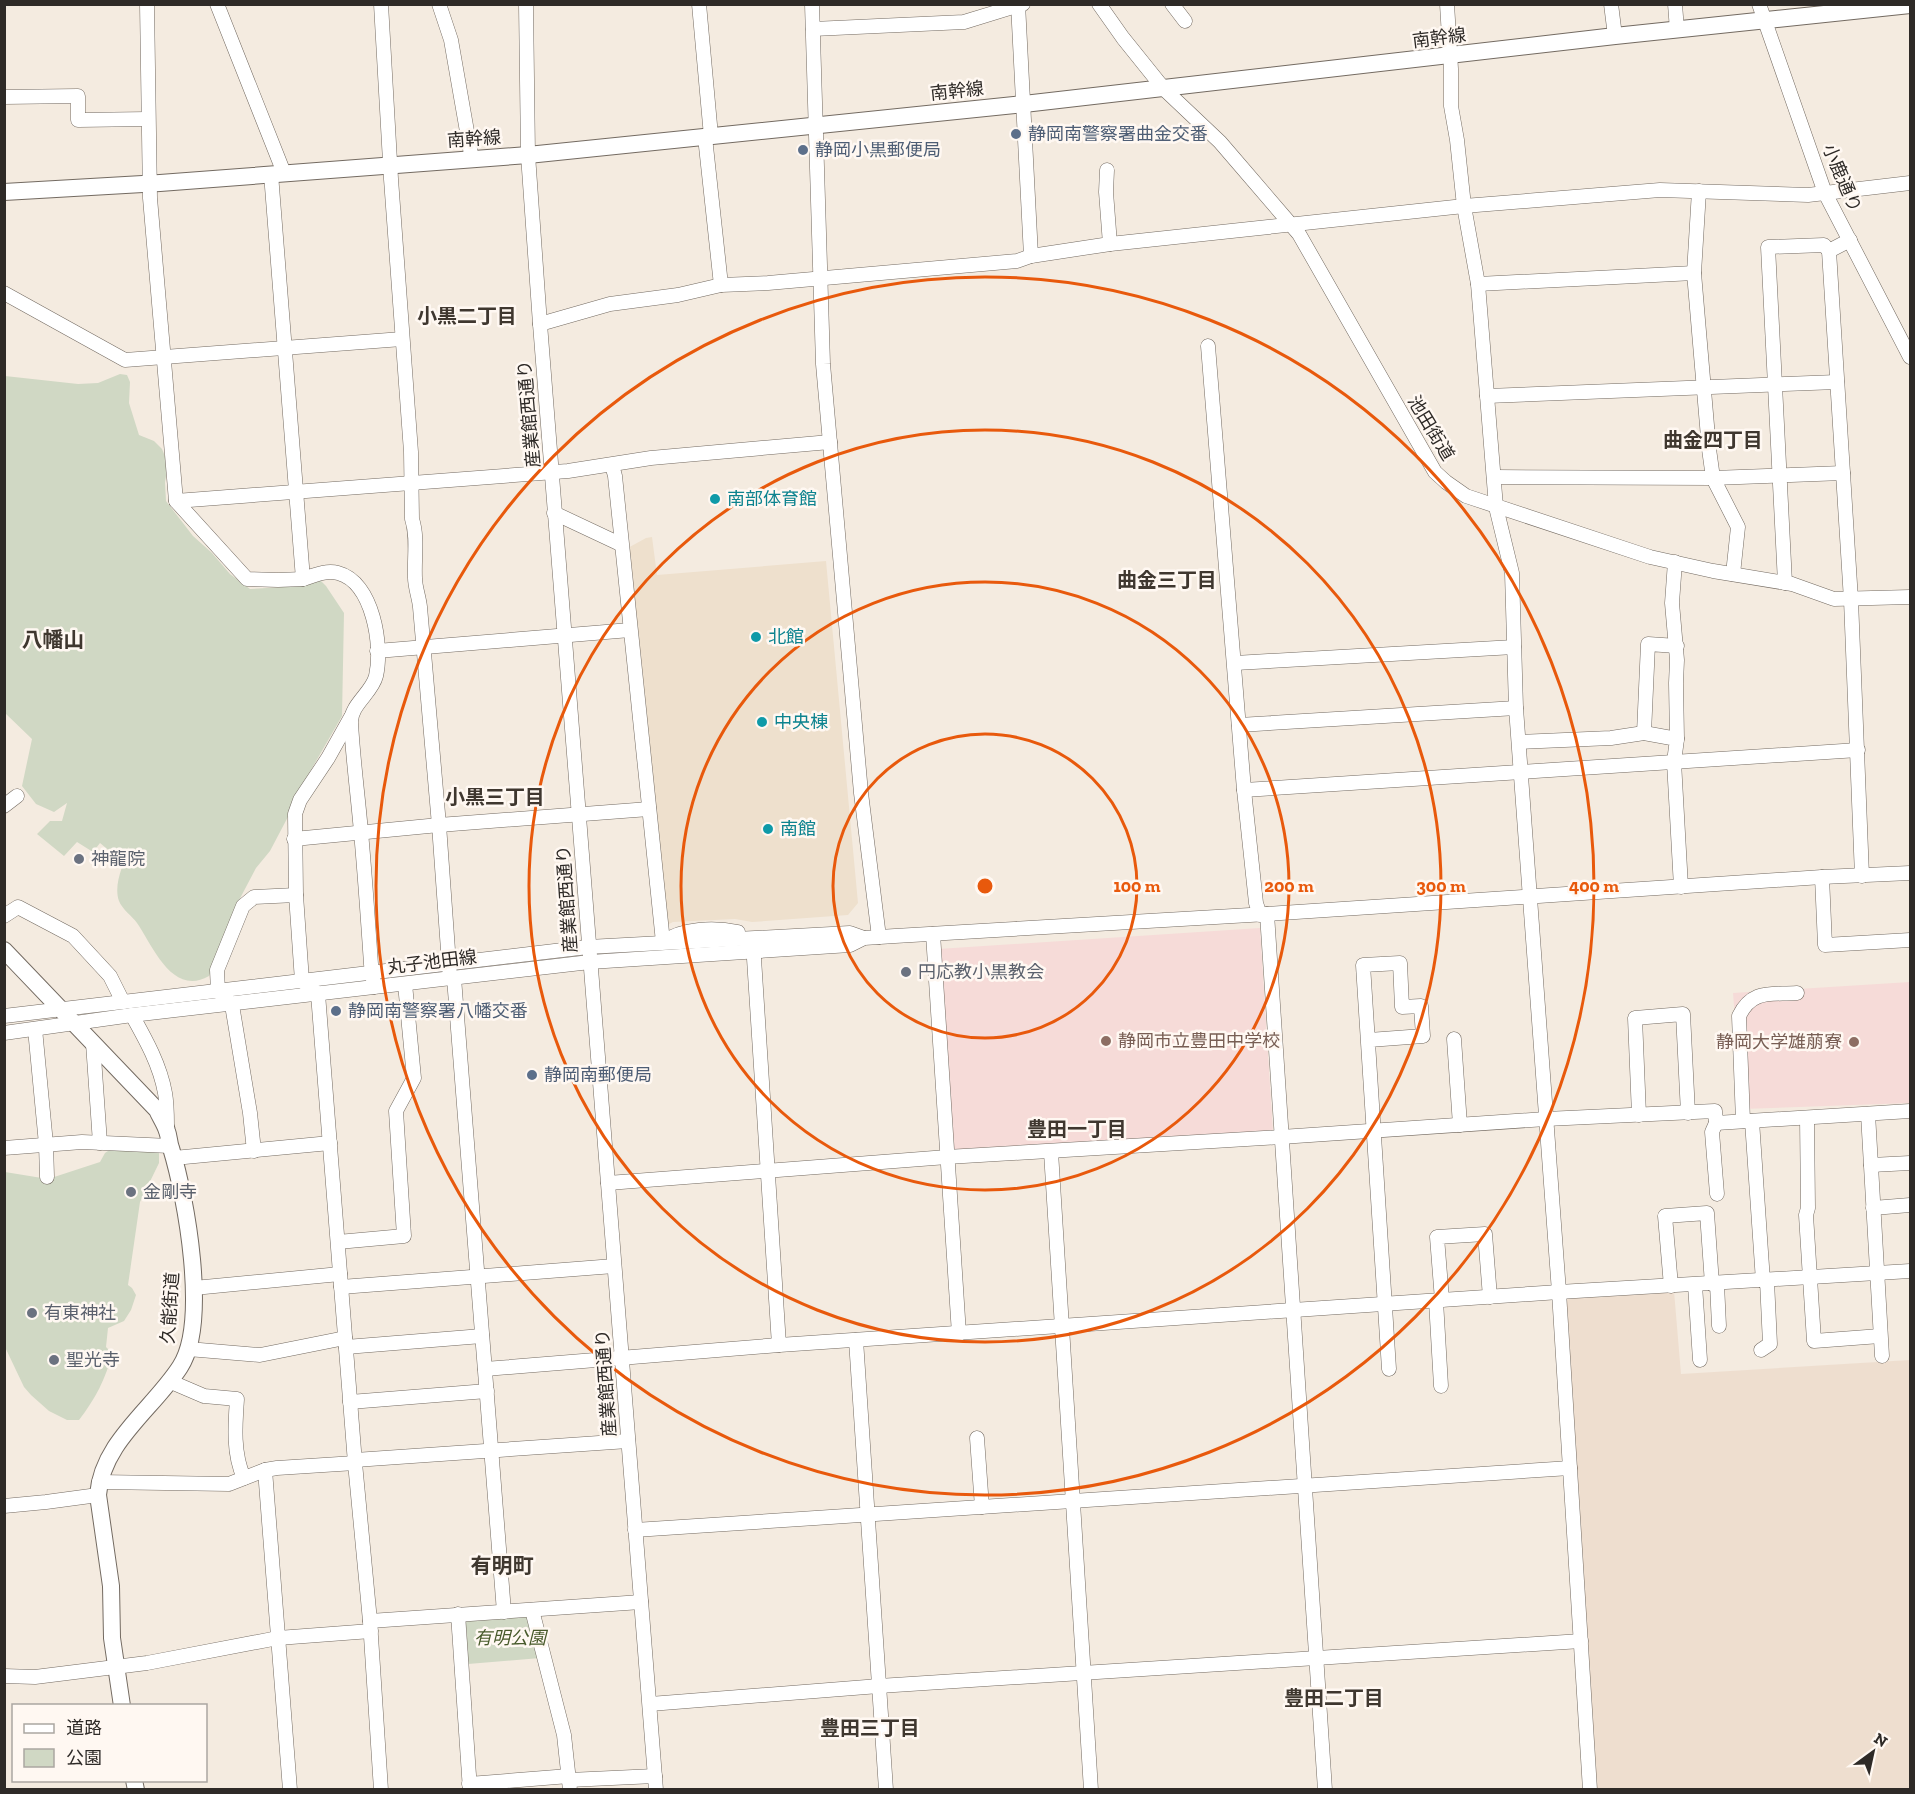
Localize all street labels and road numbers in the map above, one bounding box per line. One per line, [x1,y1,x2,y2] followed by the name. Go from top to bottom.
[1411,24,1467,52] street label: 南幹線
[929,77,985,105] street label: 南幹線
[446,126,502,152] street label: 南幹線
[1818,141,1866,215] street label: 小鹿通り
[513,359,545,469] street label: 産業館西通り
[1403,391,1459,465] street label: 池田街道
[552,844,582,954] street label: 産業館西通り
[386,946,478,978] street label: 丸子池田線
[157,1271,183,1345] street label: 久能街道
[591,1328,621,1438] street label: 産業館西通り

